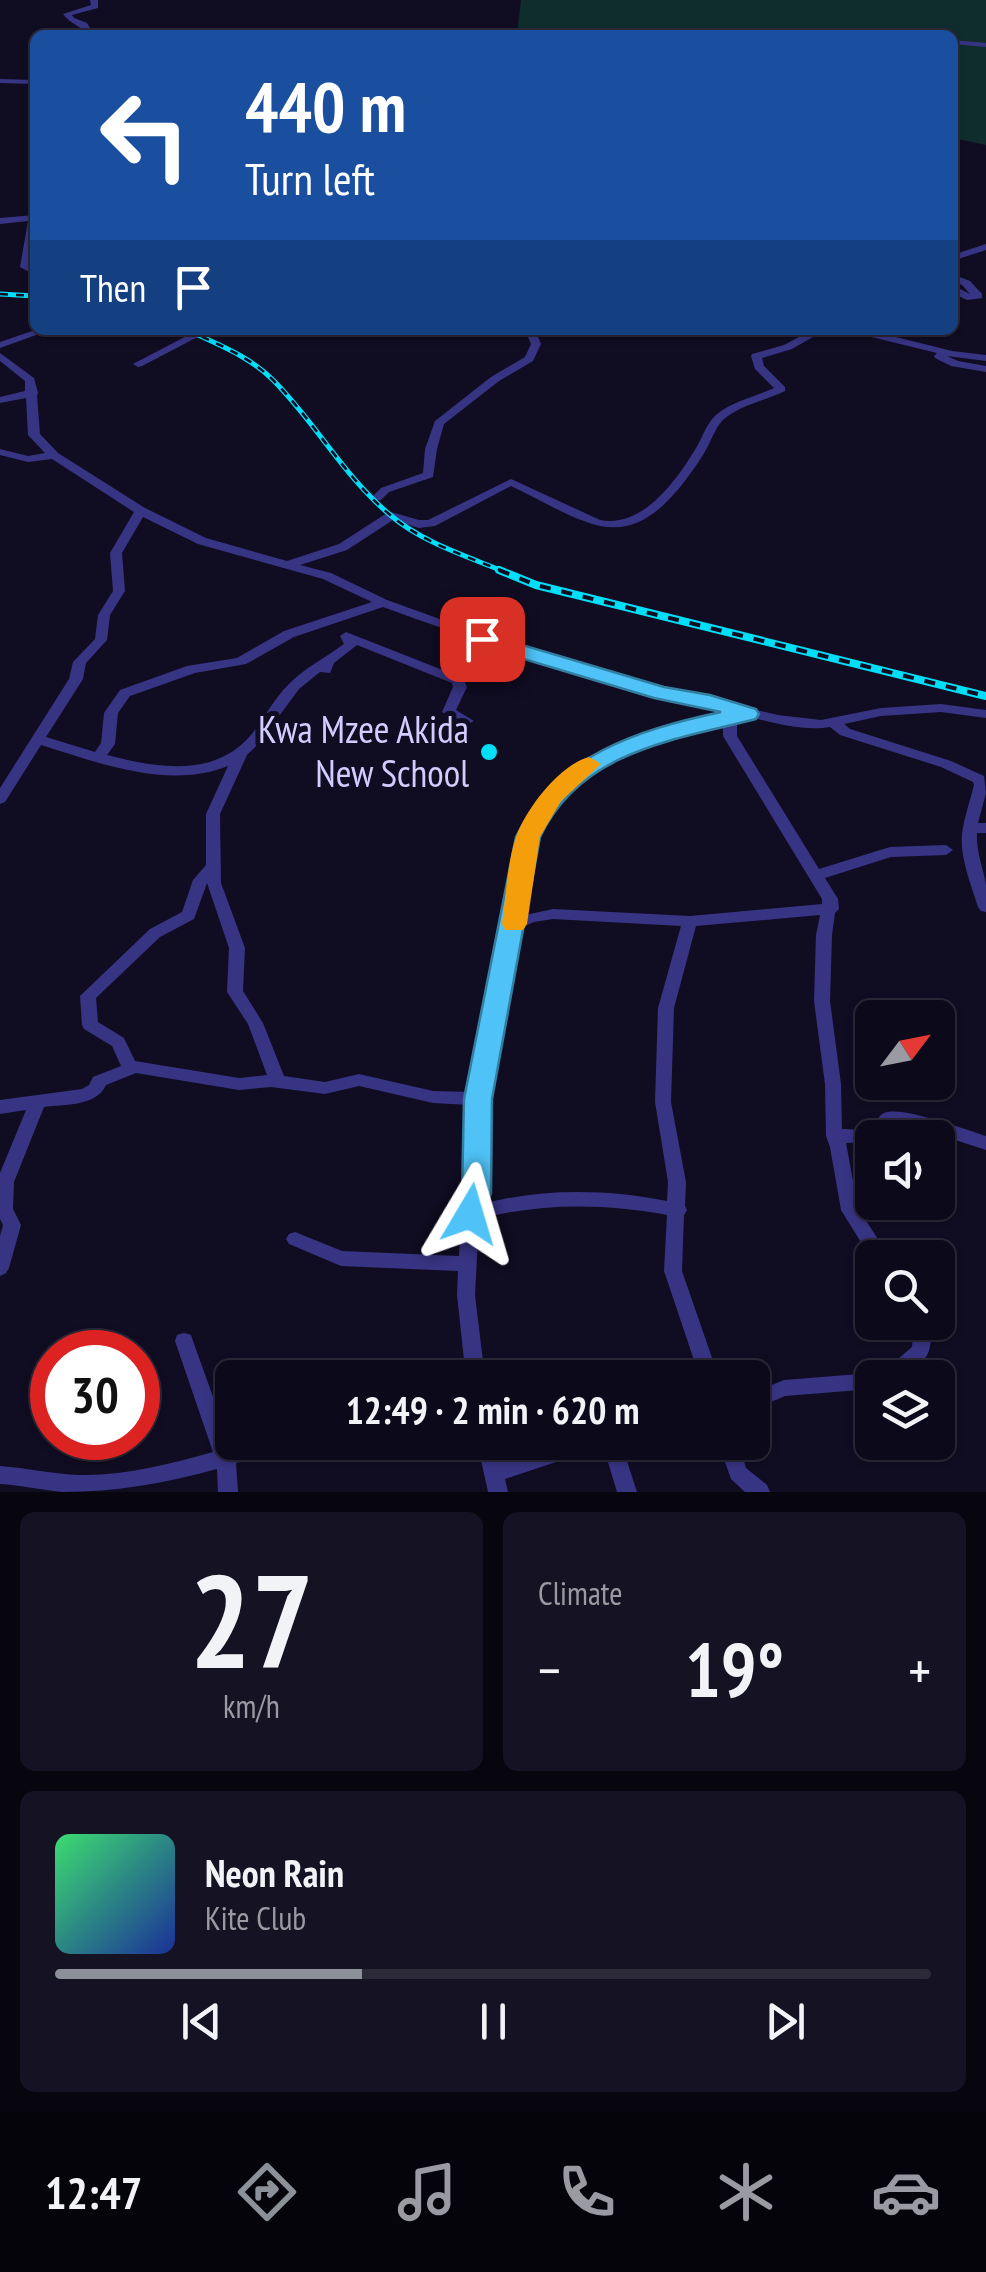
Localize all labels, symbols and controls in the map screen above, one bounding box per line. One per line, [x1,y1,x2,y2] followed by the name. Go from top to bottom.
[245,61,406,151] text: 440 m
[80,70,210,200] icon: left
[245,149,375,207] text: Turn left
[166,260,221,315] icon: arrive
[80,263,146,312] text: Then
[440,597,525,682] pin
[455,612,510,667] icon: arrive
[258,704,469,797] place label: Kwa Mzee Akida New School
[478,741,500,763] marker: Kwa Mzee Akida New School
[855,1000,955,1100] north arrow
[855,1000,955,1460] map controls
[855,1120,955,1220] button: sound
[418,1162,522,1266] position arrow
[855,1240,955,1340] button: search
[30,1330,160,1460] speed limit sign: 30
[855,1360,955,1460] button: layers
[346,1385,639,1434] text: 12:49 · 2 min · 620 m
[189,1536,314,1704] text: 27
[538,1572,622,1614] text: Climate
[685,1621,784,1718] text: 19°
[538,1634,561,1705] text: −
[908,1634,931,1705] text: +
[223,1685,280,1727] text: km/h
[205,1848,344,1897] text: Neon Rain
[205,1897,306,1939] text: Kite Club
[174,1994,229,2049] icon: previous
[466,1994,521,2049] icon: pause
[758,1994,813,2049] icon: next
[232,2157,302,2227] icon: directions
[392,2157,462,2227] icon: music
[552,2157,622,2227] icon: phone
[711,2157,781,2227] icon: climate
[871,2157,941,2227] icon: car
[45,2163,142,2221] text: 12:47

